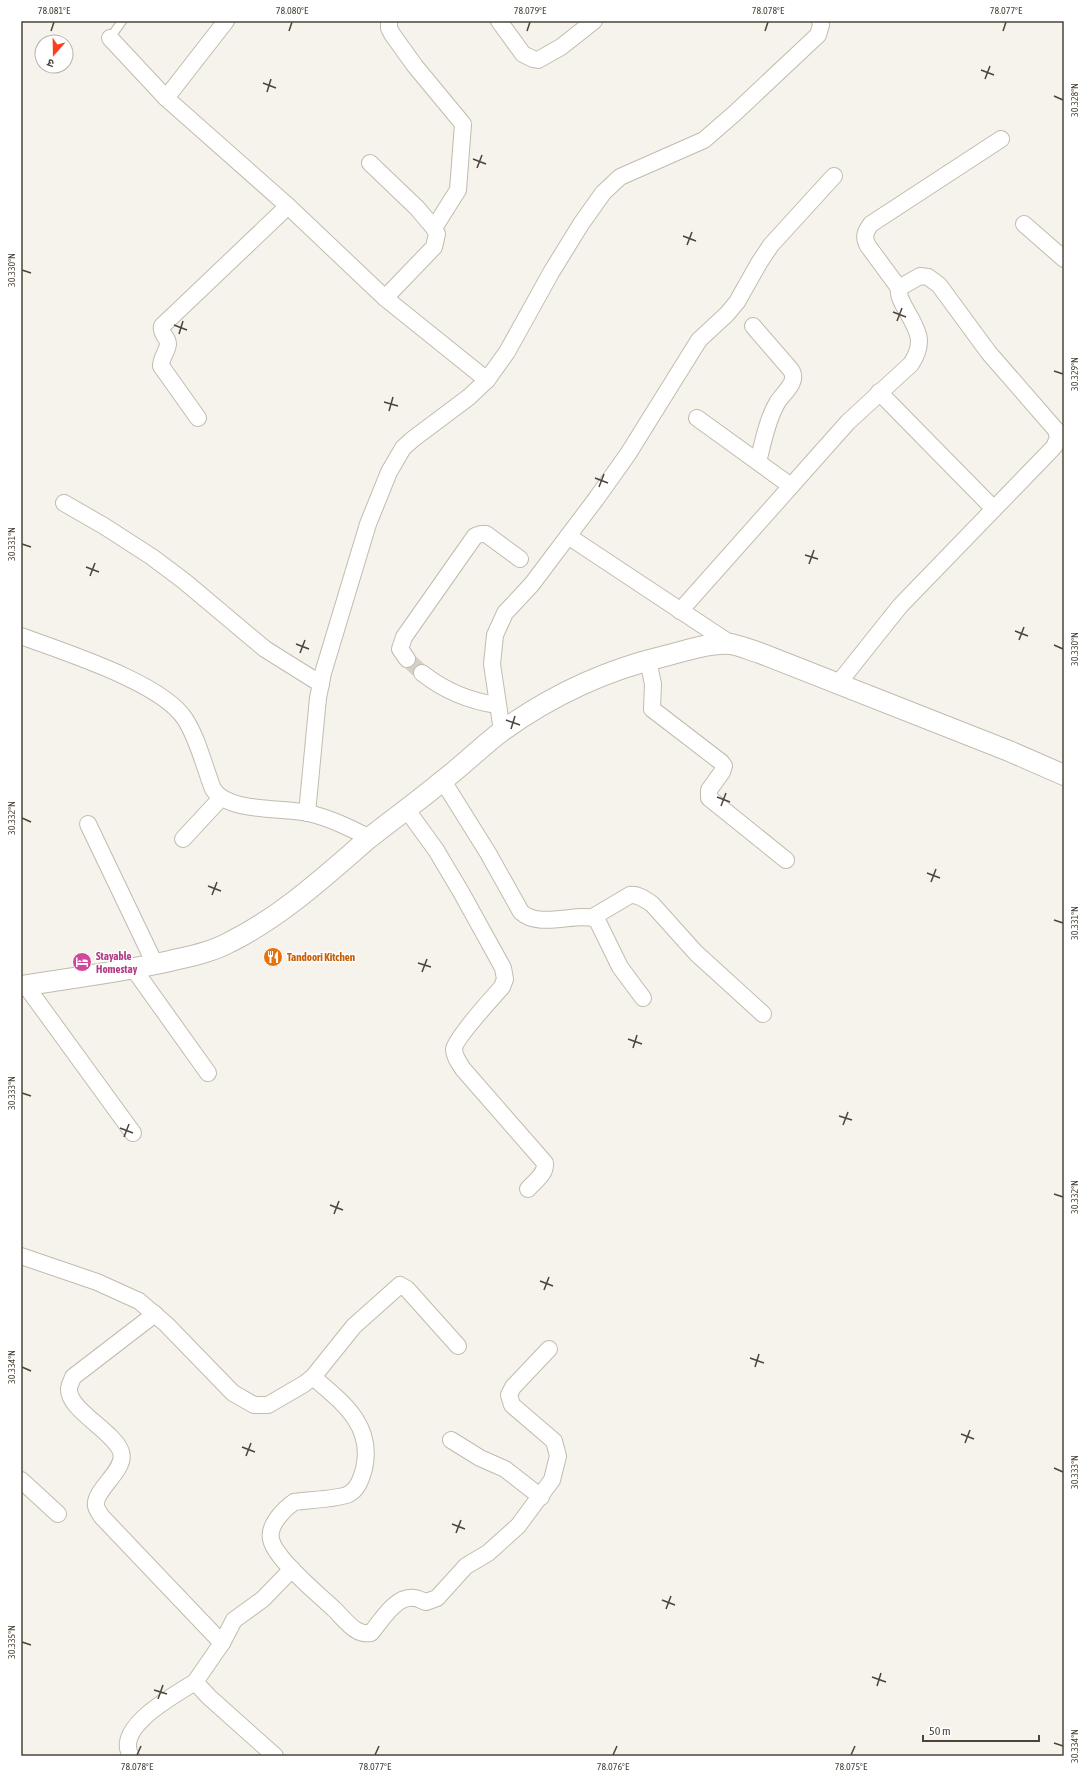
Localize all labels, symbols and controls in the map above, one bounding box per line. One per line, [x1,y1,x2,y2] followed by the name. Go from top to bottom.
[38,5,71,16] text: 78.081°E
[276,5,309,16] text: 78.080°E
[514,5,547,16] text: 78.079°E
[752,5,785,16] text: 78.078°E
[990,5,1023,16] text: 78.077°E
[34,34,74,74] north arrow
[45,56,56,70] text: उ
[1069,83,1080,117] text: 30.328°N
[6,253,17,287] text: 30.330°N
[1069,357,1080,391] text: 30.329°N
[6,527,17,561] text: 30.331°N
[1069,632,1080,666] text: 30.330°N
[6,801,17,835] text: 30.332°N
[1069,906,1080,940] text: 30.331°N
[262,946,284,968] restaurant icon: Tandoori Kitchen
[96,950,138,975] place label: Stayable Homestay
[71,951,93,973] hotel icon: Stayable Homestay
[287,951,355,963] place label: Tandoori Kitchen
[6,1076,17,1110] text: 30.333°N
[1069,1180,1080,1214] text: 30.332°N
[6,1350,17,1384] text: 30.334°N
[1069,1455,1080,1489] text: 30.333°N
[6,1625,17,1659] text: 30.335°N
[923,1717,1039,1743] scale bar
[929,1724,951,1738] text: 50 m
[1069,1729,1080,1763] text: 30.334°N
[121,1761,154,1772] text: 78.078°E
[359,1761,392,1772] text: 78.077°E
[597,1761,630,1772] text: 78.076°E
[835,1761,868,1772] text: 78.075°E

